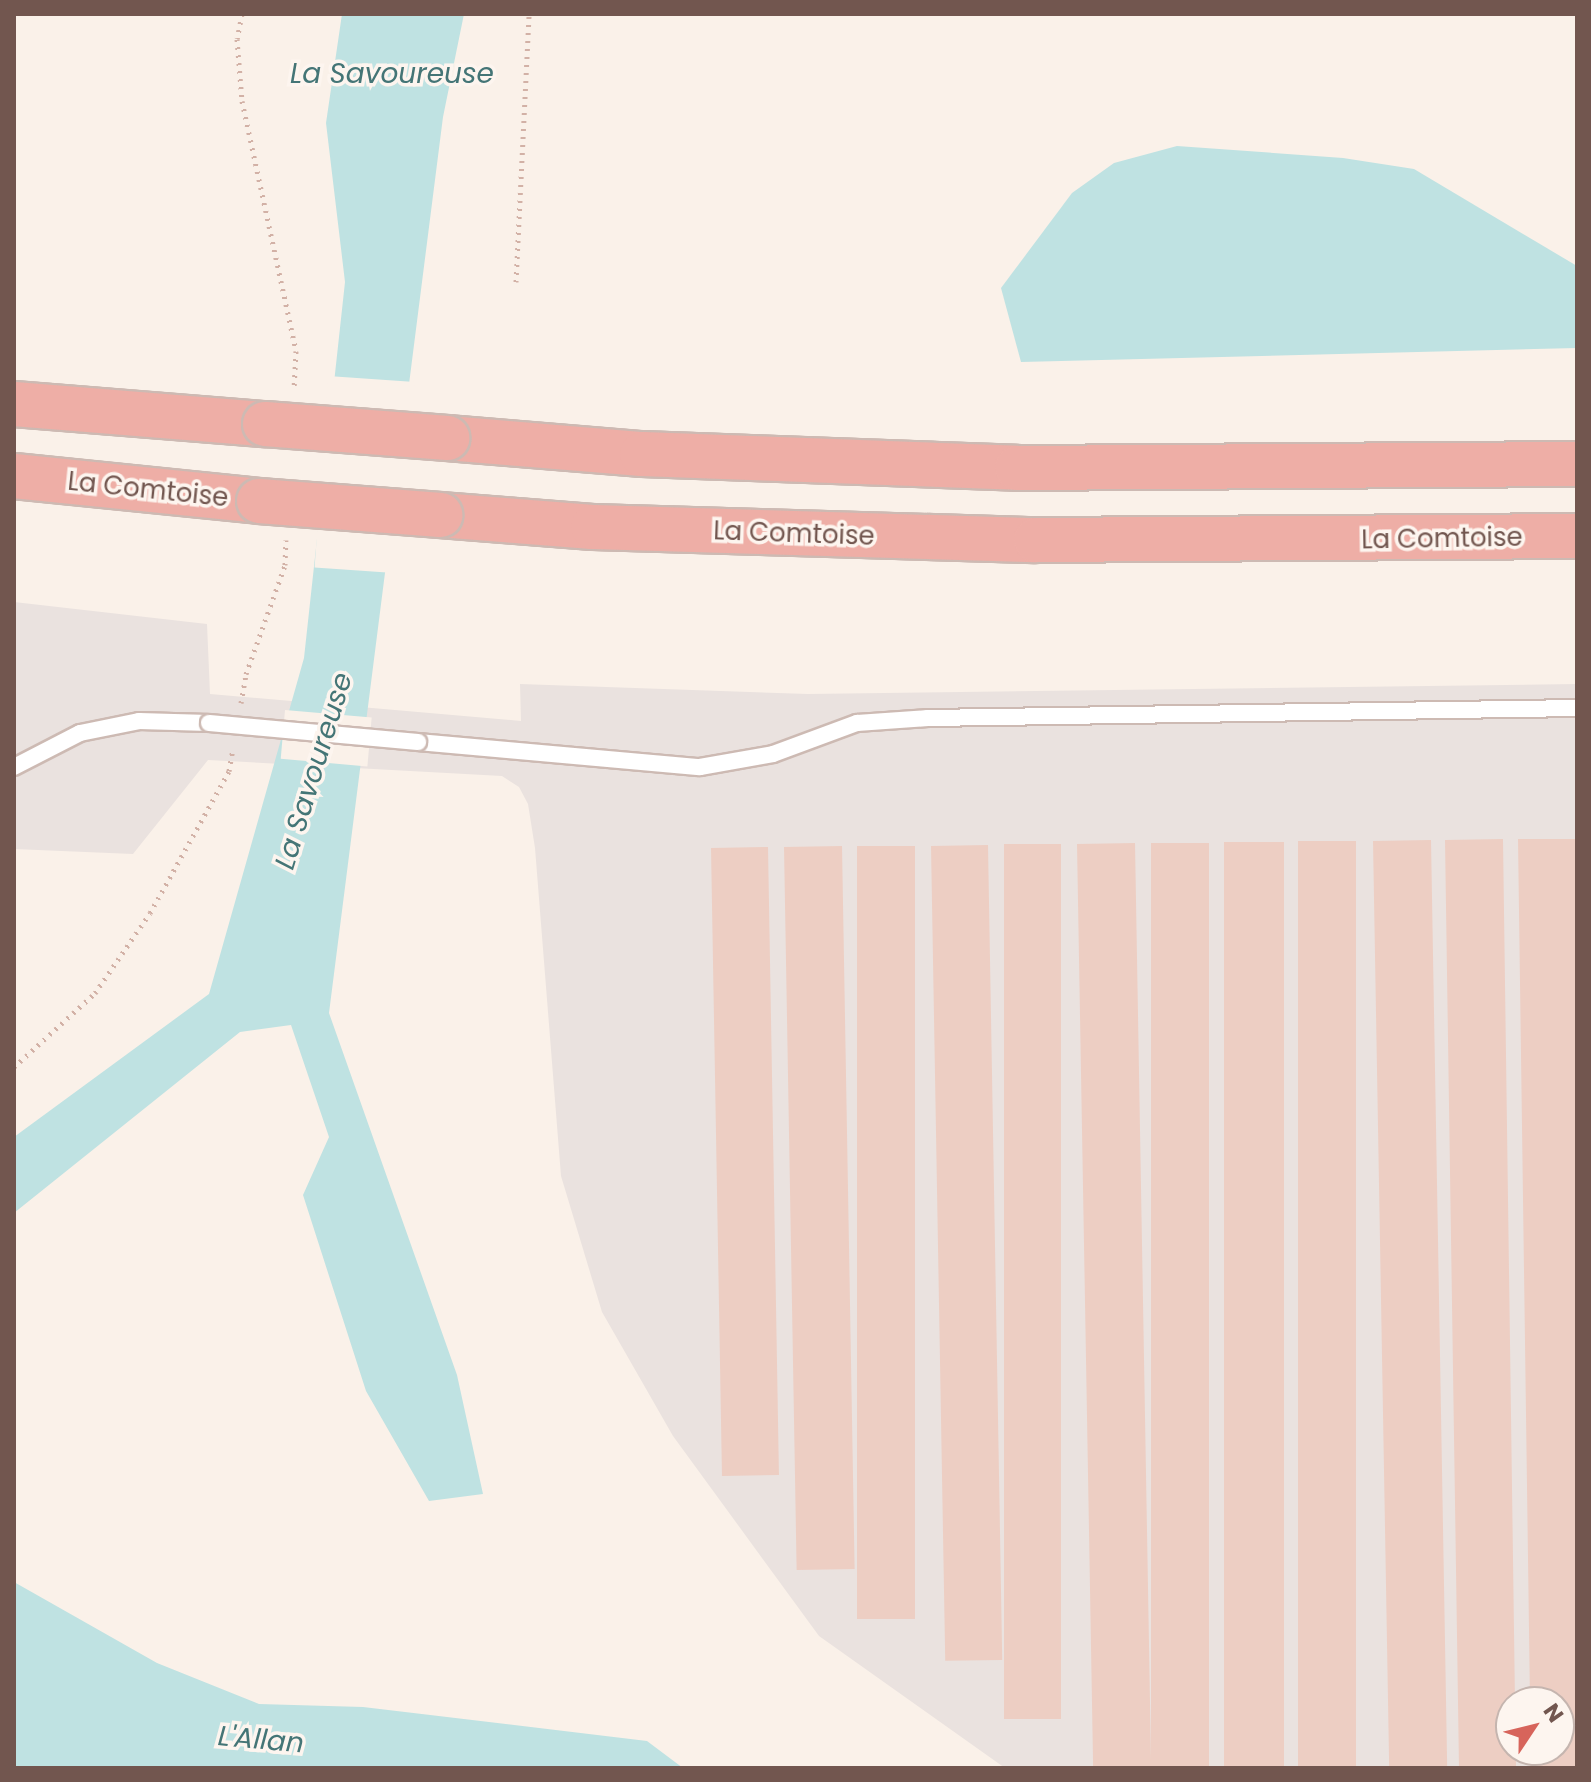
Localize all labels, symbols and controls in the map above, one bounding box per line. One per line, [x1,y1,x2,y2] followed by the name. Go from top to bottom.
[290,57,494,91] water label: La Savoureuse
[66,466,230,514] street label: La Comtoise
[713,516,875,552] street label: La Comtoise
[1361,522,1523,556] street label: La Comtoise
[268,669,360,873] water label: La Savoureuse
[1495,1686,1575,1766] north arrow
[1536,1697,1571,1729] text: N
[217,1720,305,1760] water label: L'Allan

